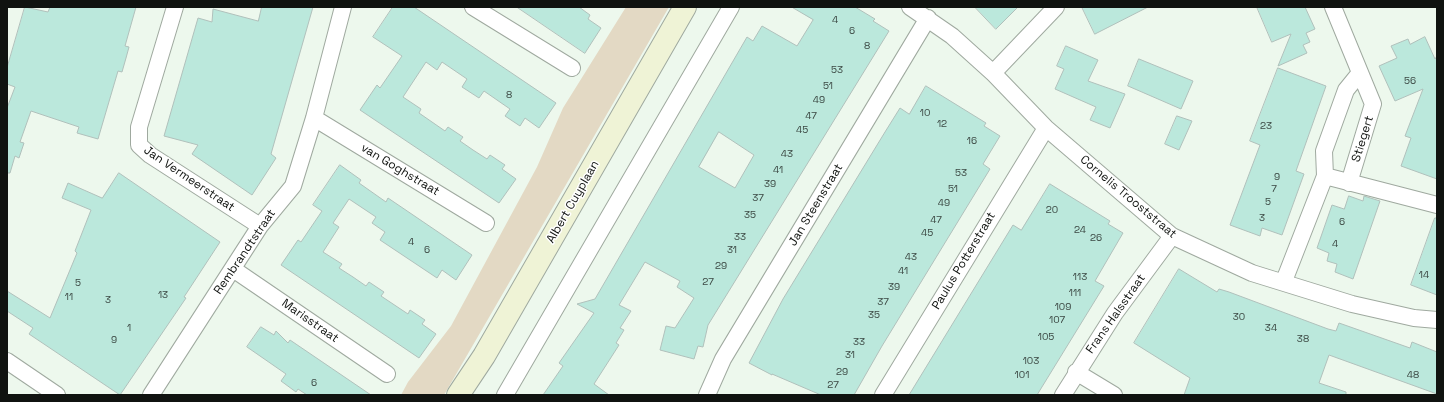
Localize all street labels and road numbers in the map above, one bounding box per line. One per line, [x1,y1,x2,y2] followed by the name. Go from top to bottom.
[1349,114,1377,164] street label: Stiegert
[358,141,442,199] street label: van Goghstraat
[141,143,237,215] street label: Jan Vermeerstraat
[1077,152,1179,242] street label: Cornelis Trooststraat
[544,158,602,246] street label: Albert Cuyplaan
[786,161,846,249] street label: Jan Steenstraat
[211,207,279,297] street label: Rembrandtstraat
[929,210,999,312] street label: Paulus Potterstraat
[1083,272,1149,356] street label: Frans Halsstraat
[279,296,341,346] street label: Marisstraat

